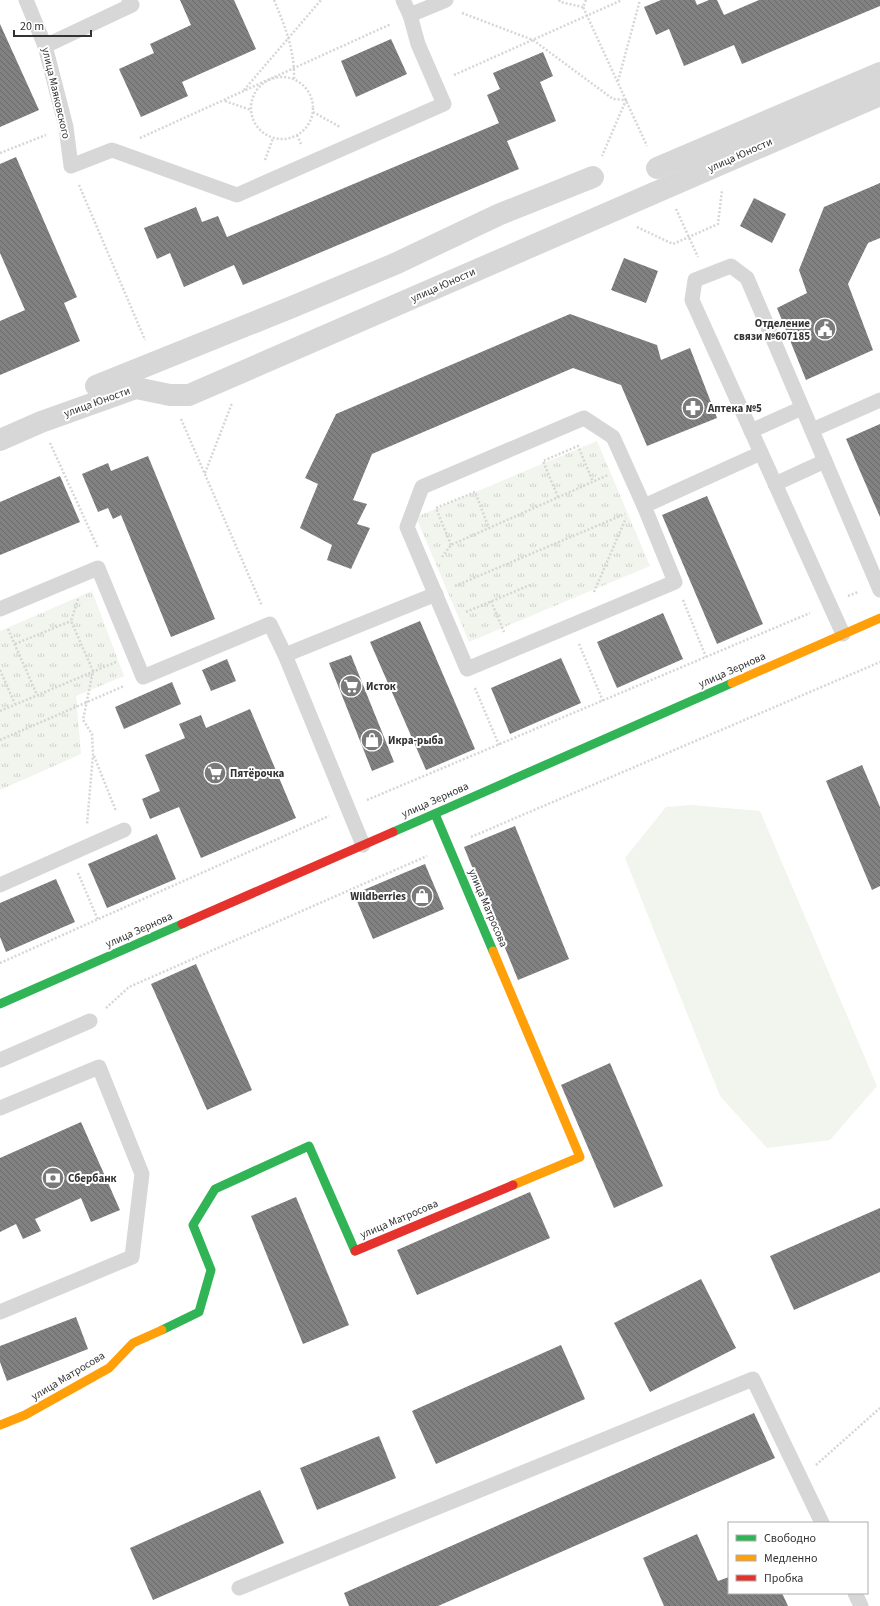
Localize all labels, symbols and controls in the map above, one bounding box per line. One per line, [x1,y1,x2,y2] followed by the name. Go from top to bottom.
[14,12,91,38] scale bar
[20,18,44,35] text: 20 m
[38,46,74,140] street label: улица Маяковского
[705,134,775,176] street label: улица Юности
[408,264,478,306] street label: улица Юности
[734,316,810,344] place label: Отделение связи №607185
[812,316,838,342] public building icon: Отделение связи №607185
[62,383,132,421] street label: улица Юности
[680,395,706,421] pharmacy icon: Аптека №5
[707,401,762,416] place label: Аптека №5
[696,649,768,691] street label: улица Зернова
[338,673,364,699] supermarket icon: Исток
[366,679,396,694] place label: Исток
[359,727,385,753] shop icon: Икра-рыба
[388,733,444,748] place label: Икра-рыба
[202,760,228,786] supermarket icon: Пятёрочка
[230,766,285,781] place label: Пятёрочка
[399,779,471,821] street label: улица Зернова
[465,867,511,949] street label: улица Матросова
[409,883,435,909] shop icon: Wildberries
[350,889,406,904] place label: Wildberries
[103,909,175,951] street label: улица Зернова
[40,1165,66,1191] bank icon: Сбербанк
[68,1171,117,1186] place label: Сбербанк
[358,1196,440,1242] street label: улица Матросова
[28,1348,108,1404] street label: улица Матросова
[728,1522,868,1594] legend
[764,1530,816,1547] text: Свободно
[764,1550,818,1567] text: Медленно
[764,1570,803,1587] text: Пробка

